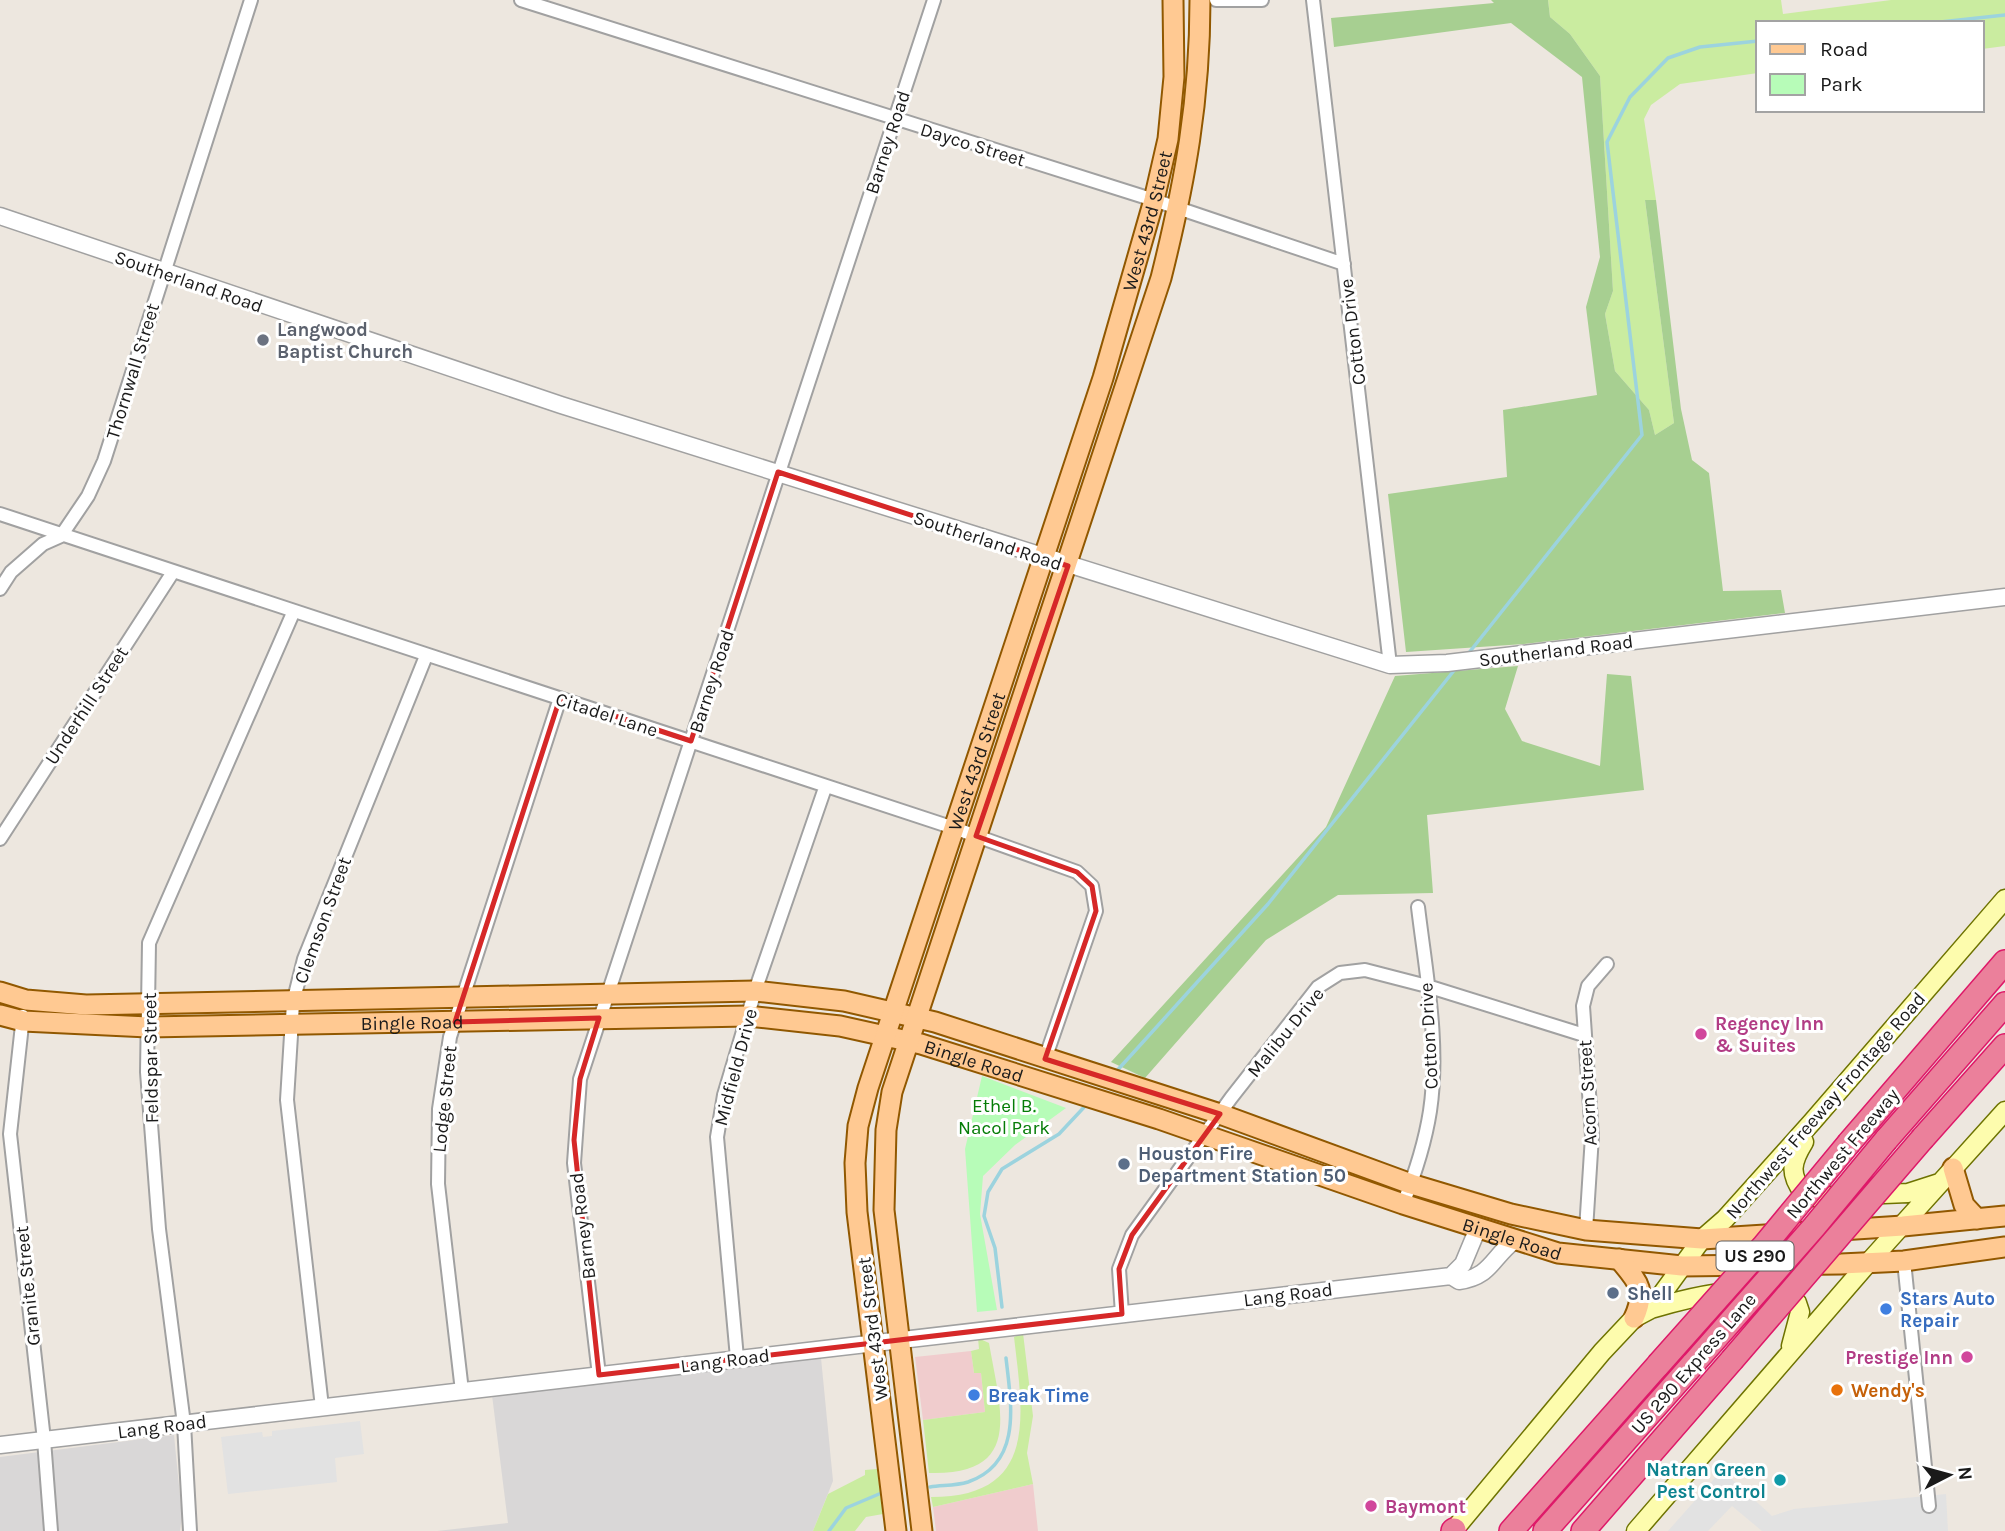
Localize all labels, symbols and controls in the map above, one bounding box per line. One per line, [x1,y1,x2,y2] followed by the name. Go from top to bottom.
[1756,21,1984,112] legend
[1820,37,1868,61] text: Road
[1820,72,1863,96] text: Park
[861,88,915,197] street label: Barney Road
[918,119,1028,171] street label: Dayco Street
[1118,149,1177,294] street label: West 43rd Street
[112,246,266,318] street label: Southerland Road
[1336,277,1370,386] street label: Cotton Drive
[102,301,164,442] street label: Thornwall Street
[277,319,413,363] place label: Langwood Baptist Church
[255,332,271,348] marker: Langwood Baptist Church
[910,506,1065,575] street label: Southerland Road
[685,627,739,736] street label: Barney Road
[1478,631,1635,671] street label: Southerland Road
[41,642,133,769] street label: Underhill Street
[553,688,661,742] street label: Citadel Lane
[944,690,1010,834] street label: West 43rd Street
[290,854,356,987] street label: Clemson Street
[1415,982,1443,1090] street label: Cotton Drive
[1243,983,1329,1082] street label: Malibu Drive
[1720,987,1930,1223] street label: Northwest Freeway Frontage Road
[139,992,163,1124] street label: Feldspar Street
[710,1006,762,1128] street label: Midfield Drive
[360,1011,464,1035] street label: Bingle Road
[1715,1013,1824,1057] place label: Regency Inn & Suites
[1693,1026,1709,1042] marker: Regency Inn & Suites
[921,1036,1026,1088] street label: Bingle Road
[1574,1039,1602,1147] street label: Acorn Street
[428,1044,462,1154] street label: Lodge Street
[1781,1083,1903,1223] street label: Northwest Freeway
[958,1095,1050,1139] park label: Ethel B. Nacol Park
[1138,1143,1346,1187] place label: Houston Fire Department Station 50
[1116,1156,1132,1172] marker: Houston Fire Department Station 50
[566,1171,600,1281] street label: Barney Road
[1459,1213,1564,1266] street label: Bingle Road
[11,1225,45,1347] street label: Granite Street
[1716,1241,1794,1270] road number: US 290
[853,1256,893,1402] street label: West 43rd Street
[1242,1279,1334,1311] street label: Lang Road
[1627,1283,1673,1305] place label: Shell
[1605,1285,1621,1301] marker: Shell
[1900,1288,1995,1332] place label: Stars Auto Repair
[1627,1289,1761,1439] street label: US 290 Express Lane
[1878,1301,1894,1317] marker: Stars Auto Repair
[679,1345,771,1377] street label: Lang Road
[1845,1347,1953,1369] place label: Prestige Inn
[1959,1349,1975,1365] marker: Prestige Inn
[1851,1380,1925,1402] place label: Wendy's
[1829,1382,1845,1398] marker: Wendy's
[988,1385,1089,1407] place label: Break Time
[966,1387,982,1403] marker: Break Time
[116,1411,208,1443] street label: Lang Road
[1914,1440,1984,1510] north arrow
[1646,1459,1766,1503] place label: Natran Green Pest Control
[1953,1465,1977,1481] text: N
[1772,1472,1788,1488] marker: Natran Green Pest Control
[1385,1496,1466,1518] place label: Baymont
[1363,1498,1379,1514] marker: Baymont

